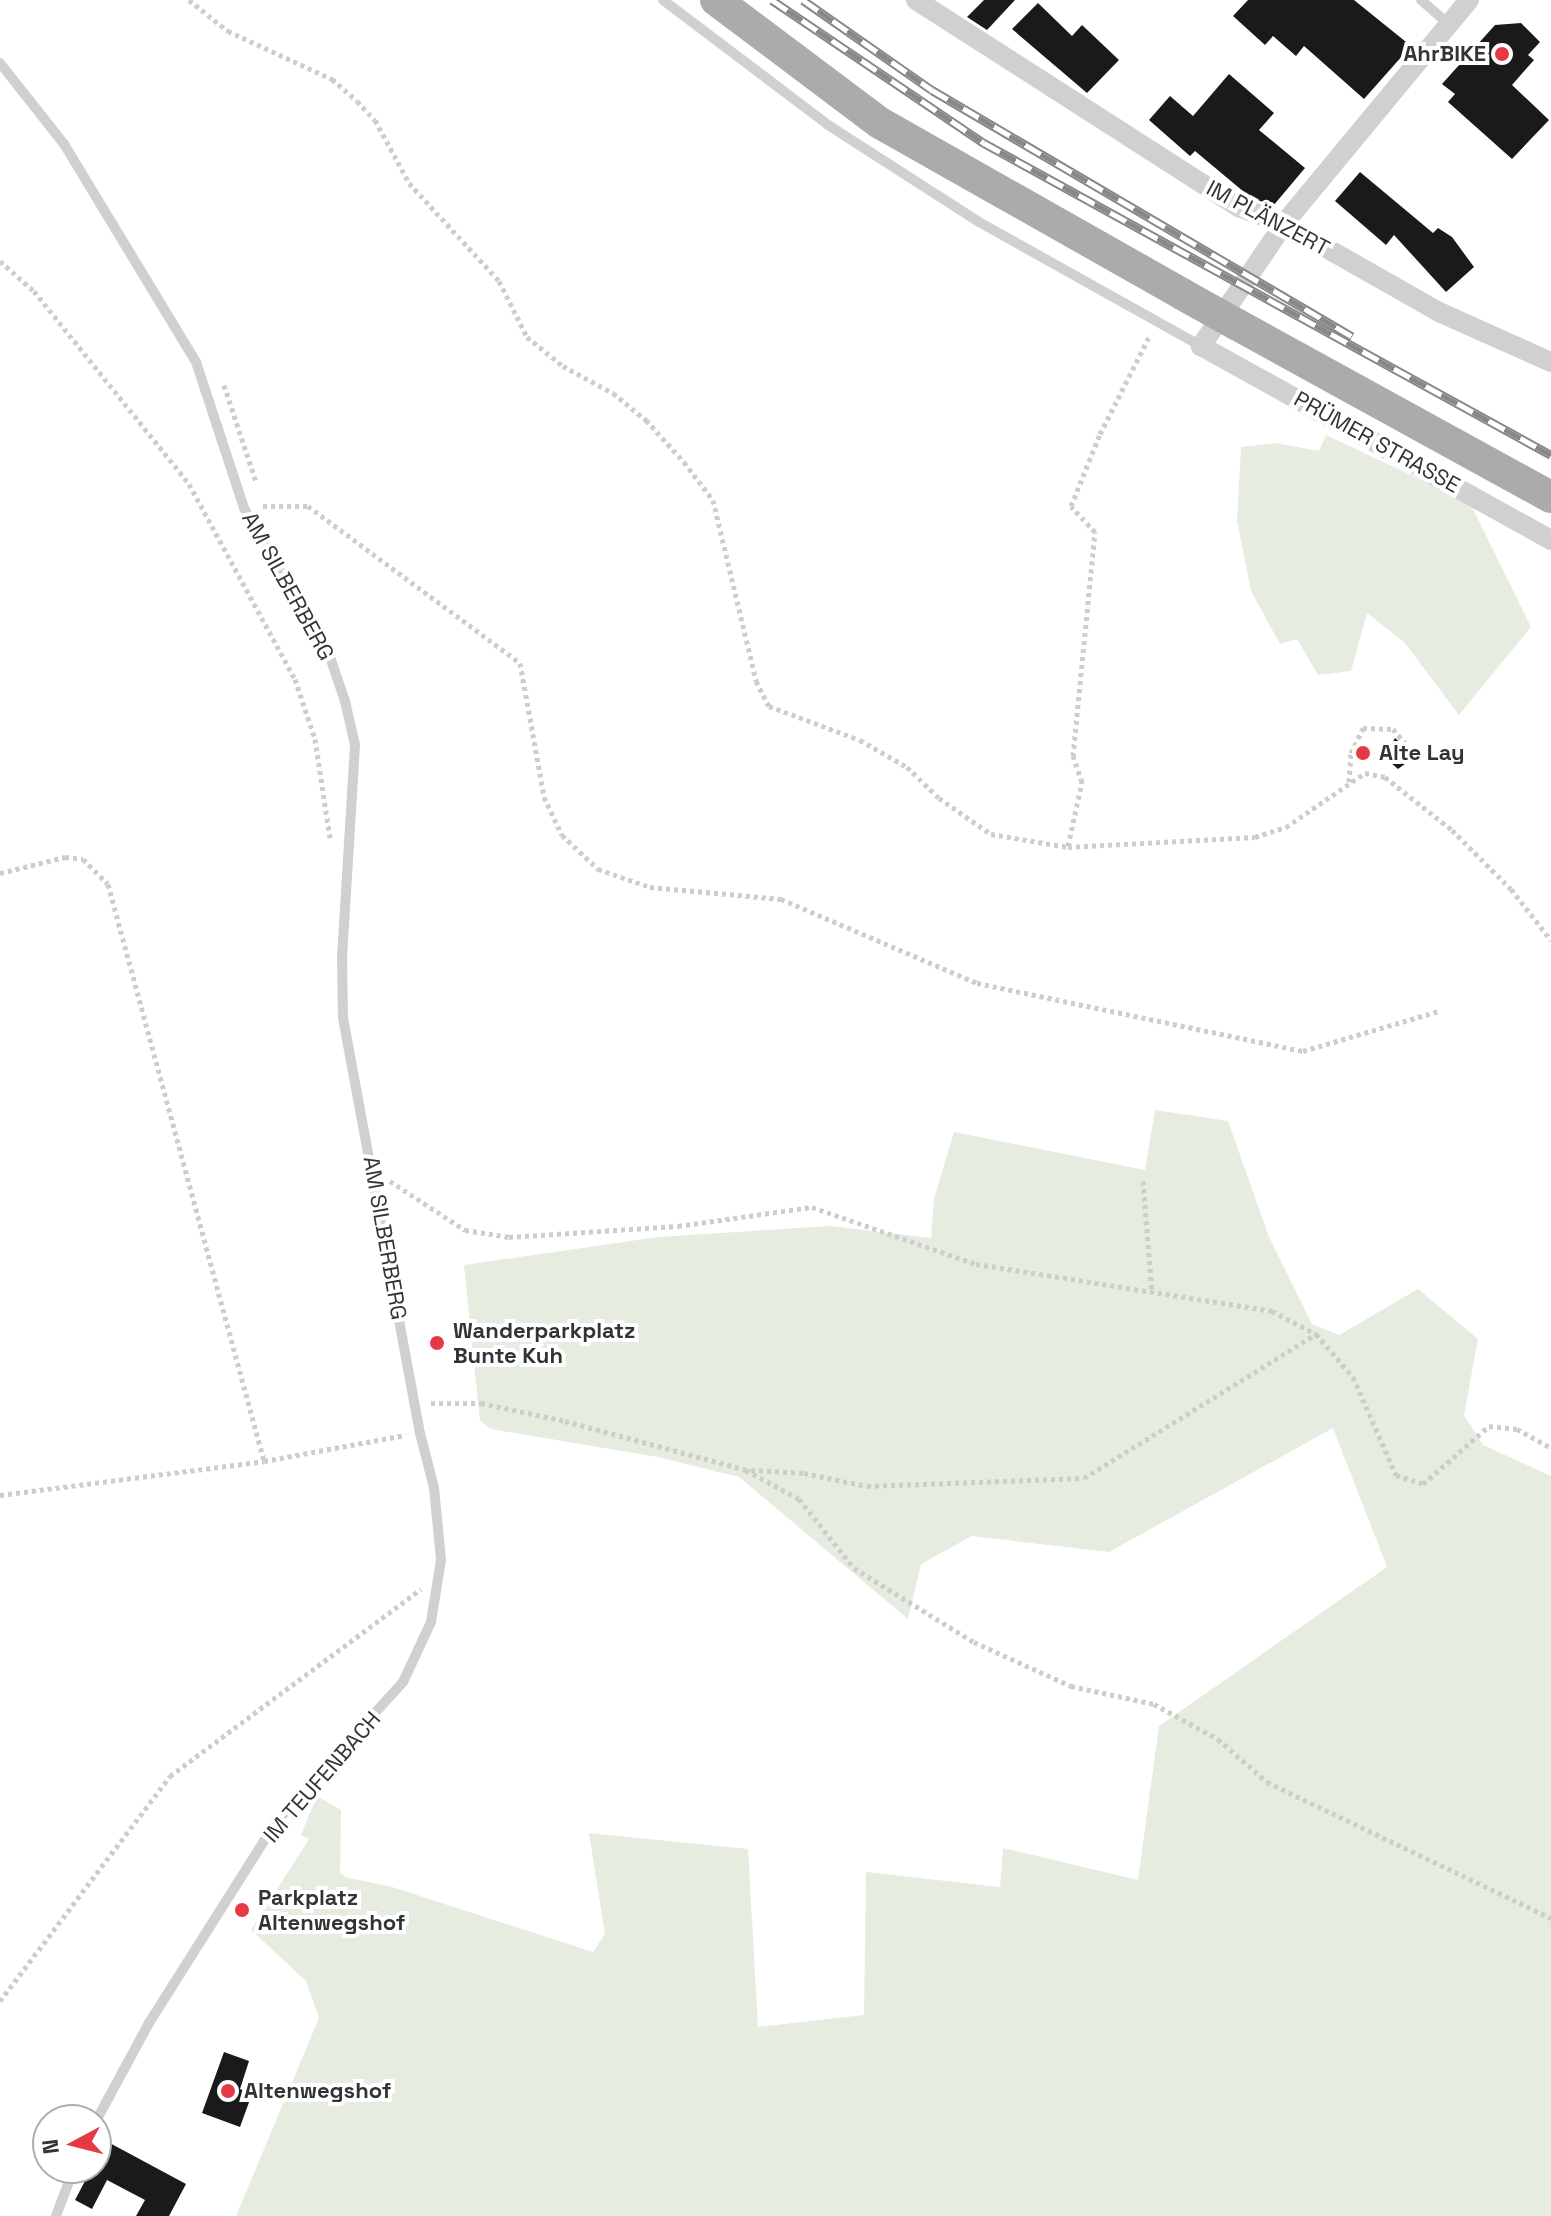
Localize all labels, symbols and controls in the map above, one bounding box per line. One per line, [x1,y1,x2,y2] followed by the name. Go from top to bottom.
[1403,41,1486,67] place label: AhrBIKE
[1493,45,1511,63] marker: AhrBIKE
[1202,175,1334,261] street label: IM PLÄNZERT
[1289,385,1465,499] street label: PRÜMER STRASSE
[236,507,340,665] street label: AM SILBERBERG
[1379,740,1465,766] place label: Alte Lay
[1354,744,1372,762] marker: Alte Lay
[358,1154,412,1322] street label: AM SILBERBERG
[453,1317,635,1368] place label: Wanderparkplatz Bunte Kuh
[428,1334,446,1352] marker: Wanderparkplatz Bunte Kuh
[258,1706,386,1848] street label: IM TEUFENBACH
[258,1884,405,1936] place label: Parkplatz Altenwegshof
[233,1901,251,1919] marker: Parkplatz Altenwegshof
[244,2078,391,2104] place label: Altenwegshof
[219,2082,237,2100] marker: Altenwegshof
[32,2104,112,2184] north arrow
[35,2138,65,2156] text: N

